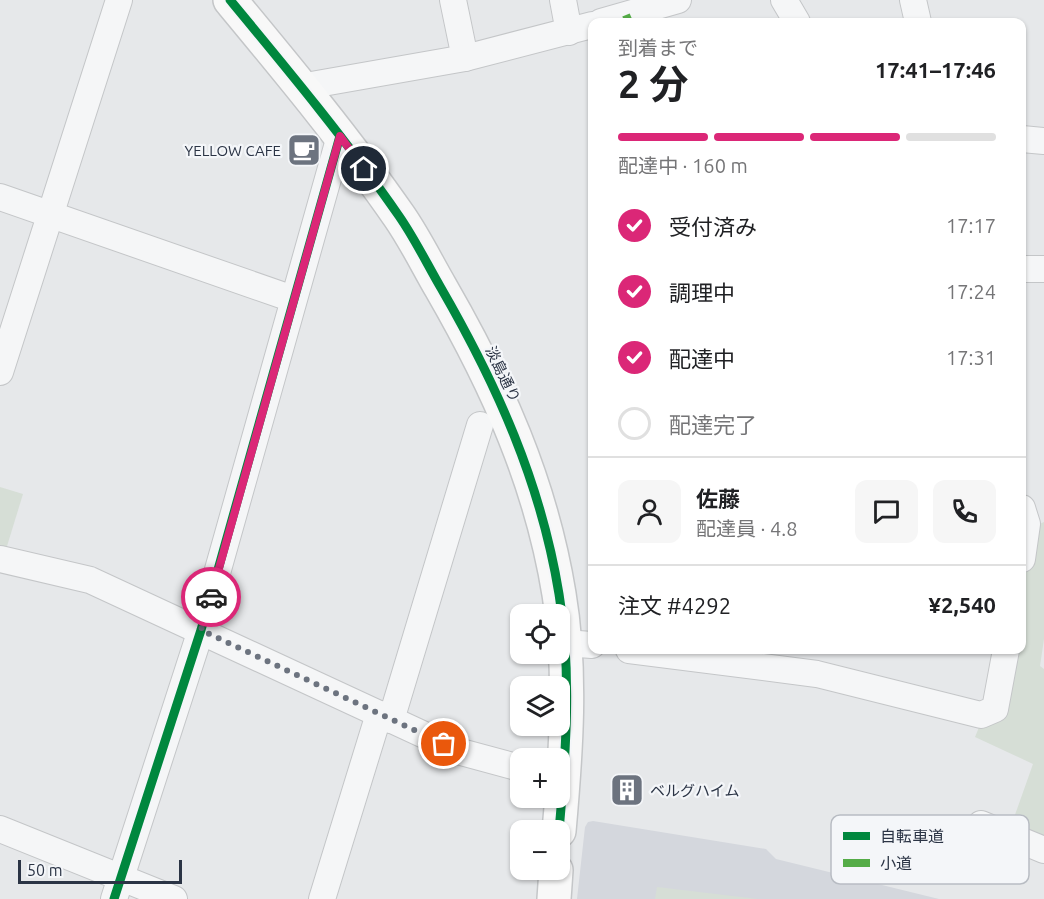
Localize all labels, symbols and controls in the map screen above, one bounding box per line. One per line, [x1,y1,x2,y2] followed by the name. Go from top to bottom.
[618,36,698,59] text: 到着まで
[875,57,996,82] text: 17:41–17:46
[618,62,688,105] text: 2 分
[286,132,322,168] cafe icon: YELLOW CAFE
[185,142,281,159] place label: YELLOW CAFE
[338,143,389,194] pin
[347,152,380,185] icon: home
[618,154,748,177] text: 配達中 · 160 m
[618,209,651,242] icon: check
[669,214,757,239] text: 受付済み
[946,214,996,237] text: 17:17
[618,275,651,308] icon: check
[669,280,735,305] text: 調理中
[946,280,996,303] text: 17:24
[618,341,651,374] icon: check
[482,343,524,405] street label: 淡島通り
[669,346,735,371] text: 配達中
[946,346,996,369] text: 17:31
[669,412,757,437] text: 配達完了
[618,480,681,543] button: person
[855,480,918,543] button: chat
[933,480,996,543] button: phone
[696,486,740,511] text: 佐藤
[696,517,798,540] text: 配達員 · 4.8
[181,567,241,627] courier
[195,581,228,614] icon: car
[929,592,996,617] text: ¥2,540
[618,593,731,618] text: 注文 #4292
[510,604,570,880] map controls
[510,604,570,664] button: locate
[510,676,570,736] button: layers
[418,718,469,769] pin
[427,727,460,760] icon: bag
[510,748,570,808] button: +
[609,772,645,808] building icon: ベルグハイム
[650,782,739,799] place label: ベルグハイム
[831,815,1029,884] legend
[510,820,570,880] button: −
[880,827,944,845] text: 自転車道
[880,854,912,872] text: 小道
[18,857,182,884] scale bar
[27,861,63,879] text: 50 m

